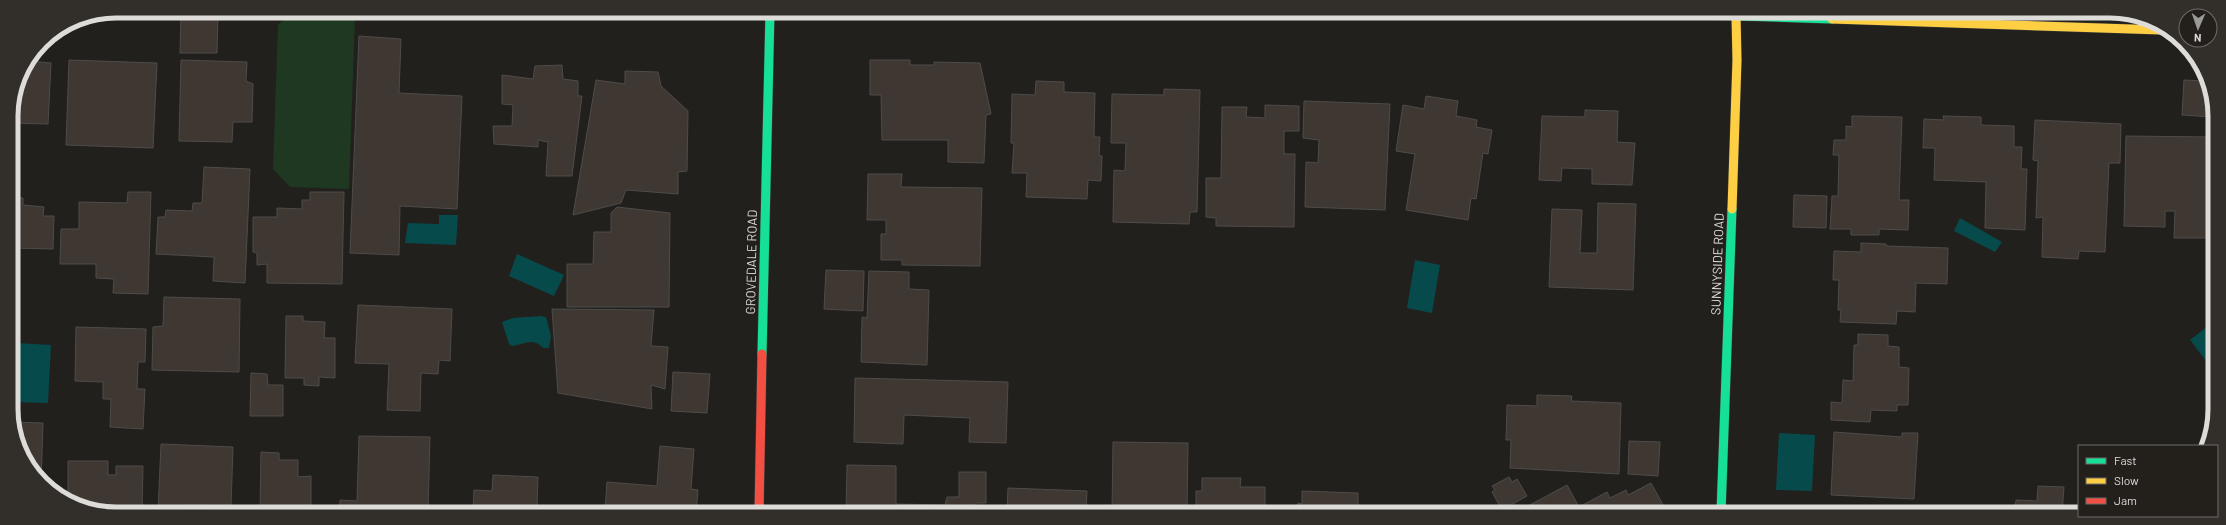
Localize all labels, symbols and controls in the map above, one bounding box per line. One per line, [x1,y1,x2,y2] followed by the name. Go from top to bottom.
[2178,8,2218,48] north arrow
[2194,32,2202,45] text: N
[742,210,760,314] street label: GROVEDALE ROAD
[1707,213,1727,315] street label: SUNNYSIDE ROAD
[2078,445,2218,517] legend
[2114,453,2137,467] text: Fast
[2114,473,2139,487] text: Slow
[2114,493,2137,507] text: Jam

